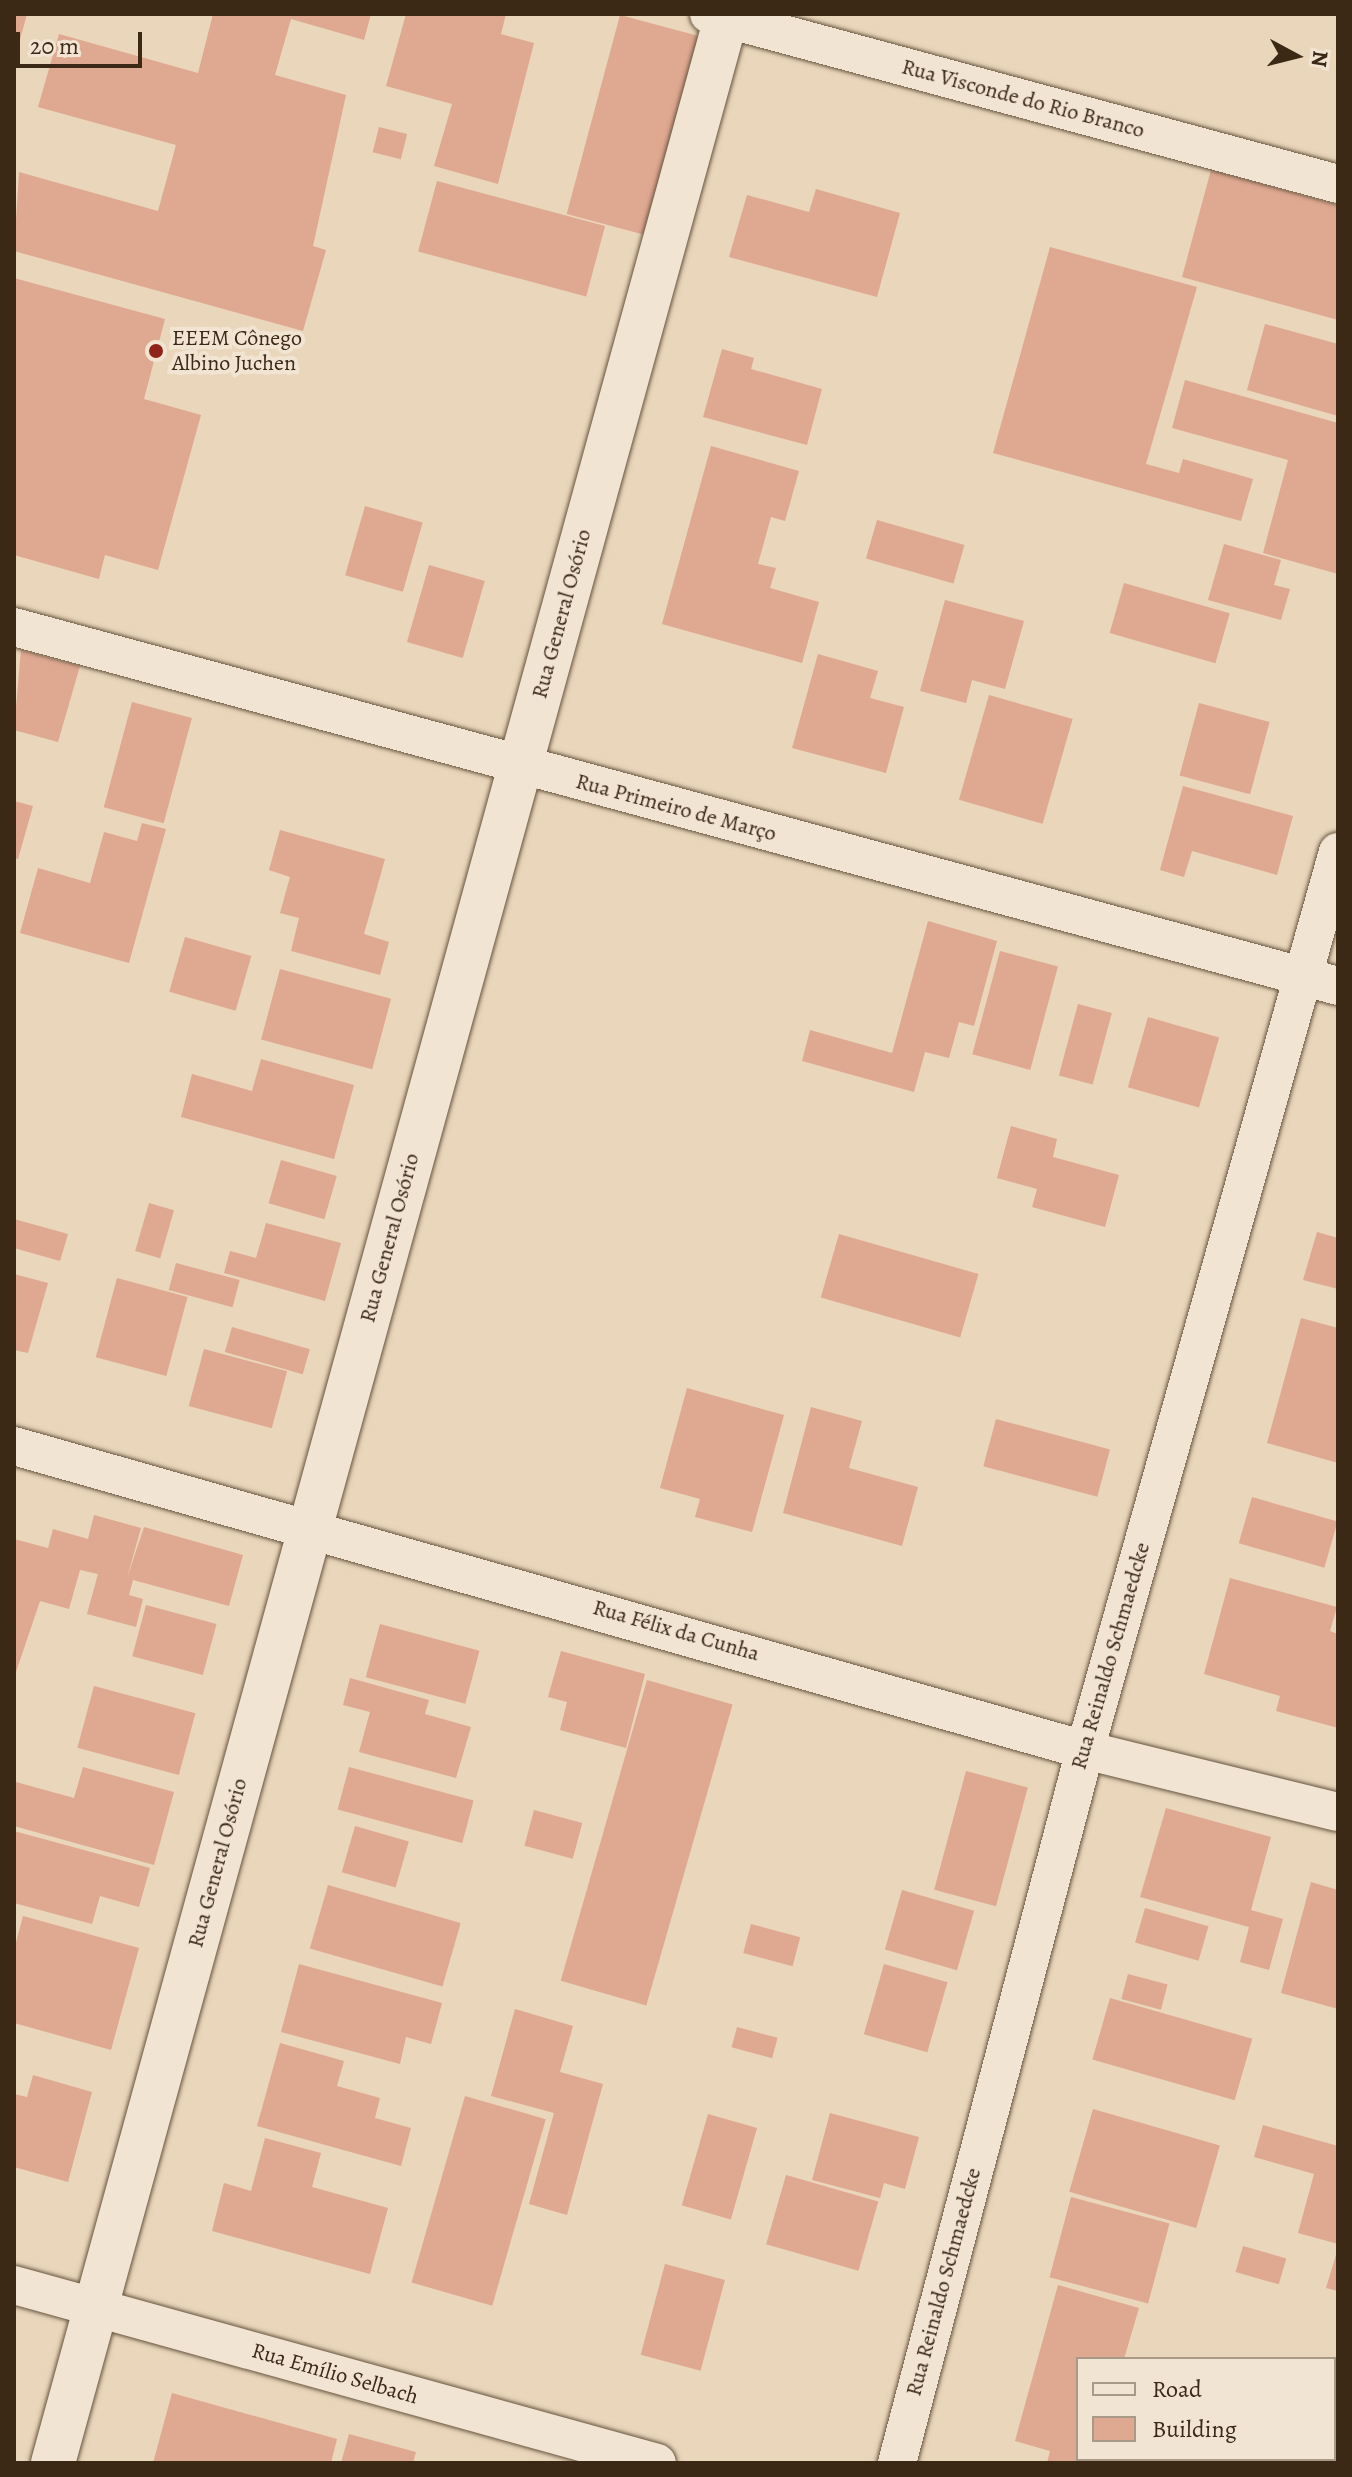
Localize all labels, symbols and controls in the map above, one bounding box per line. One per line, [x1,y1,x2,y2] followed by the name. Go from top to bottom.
[20,16,146,66] scale bar
[1256,16,1336,96] north arrow
[30,30,79,62] text: 20 m
[1304,49,1336,69] text: N
[899,54,1147,144] street label: Rua Visconde do Rio Branco
[172,325,302,376] place label: EEEM Cônego Albino Juchen
[147,342,165,360] marker: EEEM Cônego Albino Juchen
[527,527,597,701] street label: Rua General Osório
[573,769,779,847] street label: Rua Primeiro de Março
[355,1151,425,1325] street label: Rua General Osório
[1066,1539,1156,1773] street label: Rua Reinaldo Schmaedcke
[590,1595,762,1667] street label: Rua Félix da Cunha
[183,1776,253,1950] street label: Rua General Osório
[901,2165,987,2399] street label: Rua Reinaldo Schmaedcke
[249,2338,421,2410] street label: Rua Emílio Selbach
[1076,2357,1336,2461] legend
[1152,2373,1202,2405] text: Road
[1152,2413,1237,2445] text: Building

